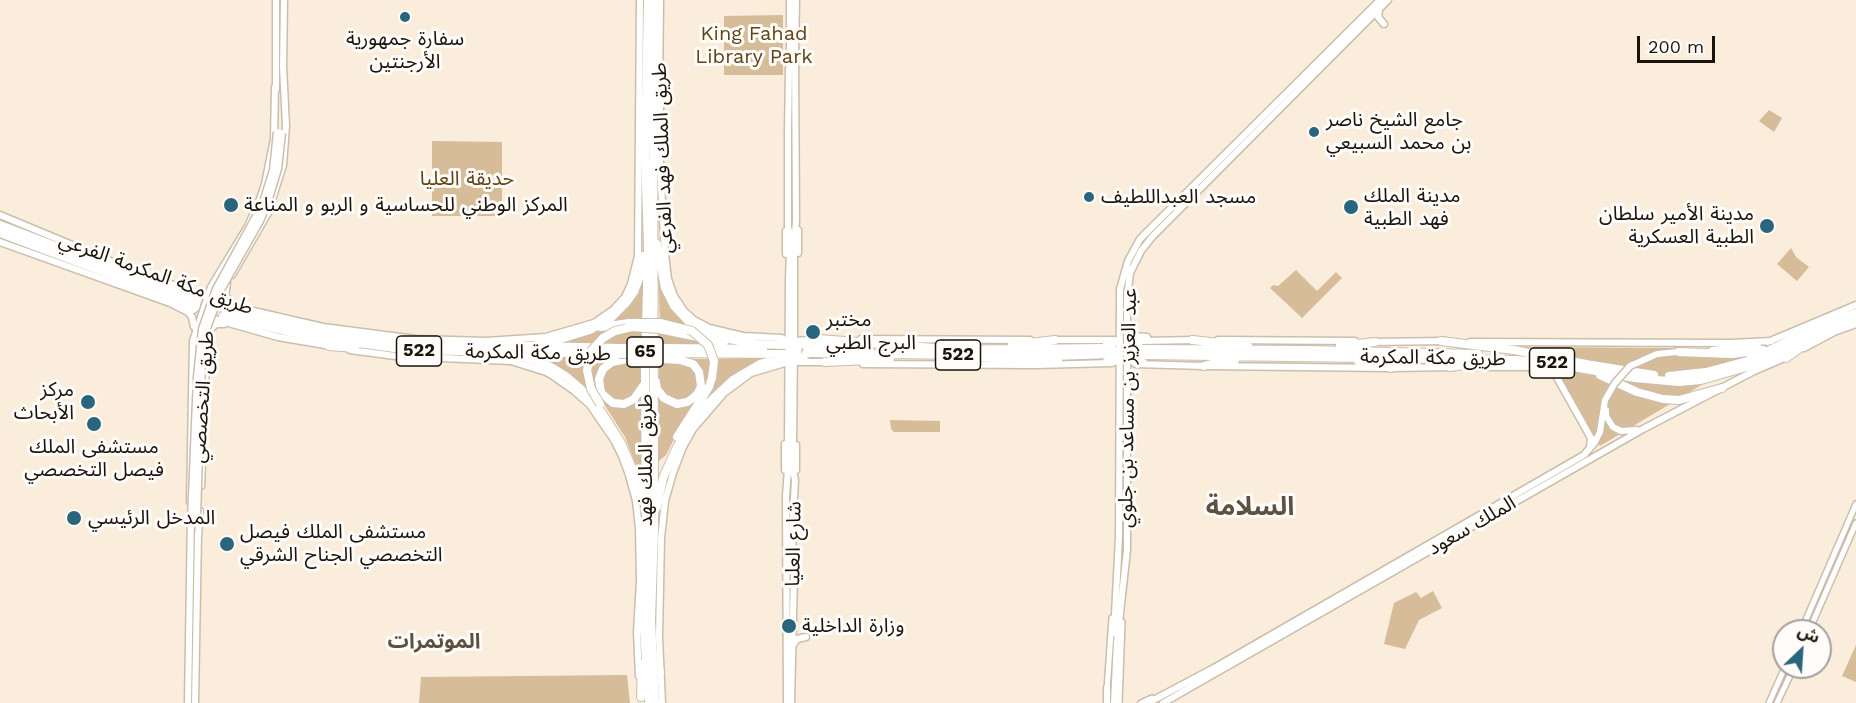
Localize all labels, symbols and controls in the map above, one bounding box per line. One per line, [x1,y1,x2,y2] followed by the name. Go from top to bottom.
[398,10,412,24] marker: سفارة جمهورية الأرجنتين
[695,22,813,69] park label: King Fahad Library Park
[1640,24,1718,62] scale bar
[346,27,464,74] place label: سفارة جمهورية الأرجنتين
[1648,36,1704,57] text: 200 m
[648,62,678,254] street label: طريق الملك فهد الفرعي
[1326,108,1471,155] place label: جامع الشيخ ناصر بن محمد السبيعي
[1307,125,1321,139] marker: جامع الشيخ ناصر بن محمد السبيعي
[420,167,514,191] park label: حديقة العليا
[1364,184,1460,231] place label: مدينة الملك فهد الطبية
[1101,185,1256,209] place label: مسجد العبداللطيف
[1082,190,1096,204] marker: مسجد العبداللطيف
[244,193,568,217] place label: المركز الوطني للحساسية و الربو و المناعة
[222,196,240,214] marker: المركز الوطني للحساسية و الربو و المناعة
[1342,198,1360,216] marker: مدينة الملك فهد الطبية
[1599,202,1754,249] place label: مدينة الأمير سلطان الطبية العسكرية
[1758,217,1776,235] marker: مدينة الأمير سلطان الطبية العسكرية
[56,228,256,320] street label: طريق مكة المكرمة الفرعي
[1114,288,1142,528] street label: عبد العزيز بن مساعد بن جلوي
[826,308,916,355] place label: مختبر البرج الطبي
[804,323,822,341] marker: مختبر البرج الطبي
[186,330,220,464] street label: طريق التخصصي
[396,336,442,366] road number: 522
[627,337,663,367] road number: 65
[465,340,611,366] street label: طريق مكة المكرمة
[936,340,980,370] road number: 522
[1360,345,1506,371] street label: طريق مكة المكرمة
[1530,348,1574,378] road number: 522
[14,378,74,425] place label: مركز الأبحاث
[79,393,97,411] marker: مركز الأبحاث
[634,394,658,526] street label: طريق الملك فهد
[85,415,103,433] marker: مستشفى الملك فيصل التخصصي
[24,435,164,482] place label: مستشفى الملك فيصل التخصصي
[1206,491,1294,523] district label: السلامة
[1424,491,1520,561] street label: الملك سعود
[781,501,807,587] street label: شارع العليا
[88,506,215,530] place label: المدخل الرئيسي
[65,509,83,527] marker: المدخل الرئيسي
[240,520,443,567] place label: مستشفى الملك فيصل التخصصي الجناح الشرقي
[218,535,236,553] marker: مستشفى الملك فيصل التخصصي الجناح الشرقي
[802,614,904,638] place label: وزارة الداخلية
[780,617,798,635] marker: وزارة الداخلية
[1772,619,1832,679] north arrow
[1795,621,1823,647] text: ش
[388,629,480,655] district label: الموتمرات

